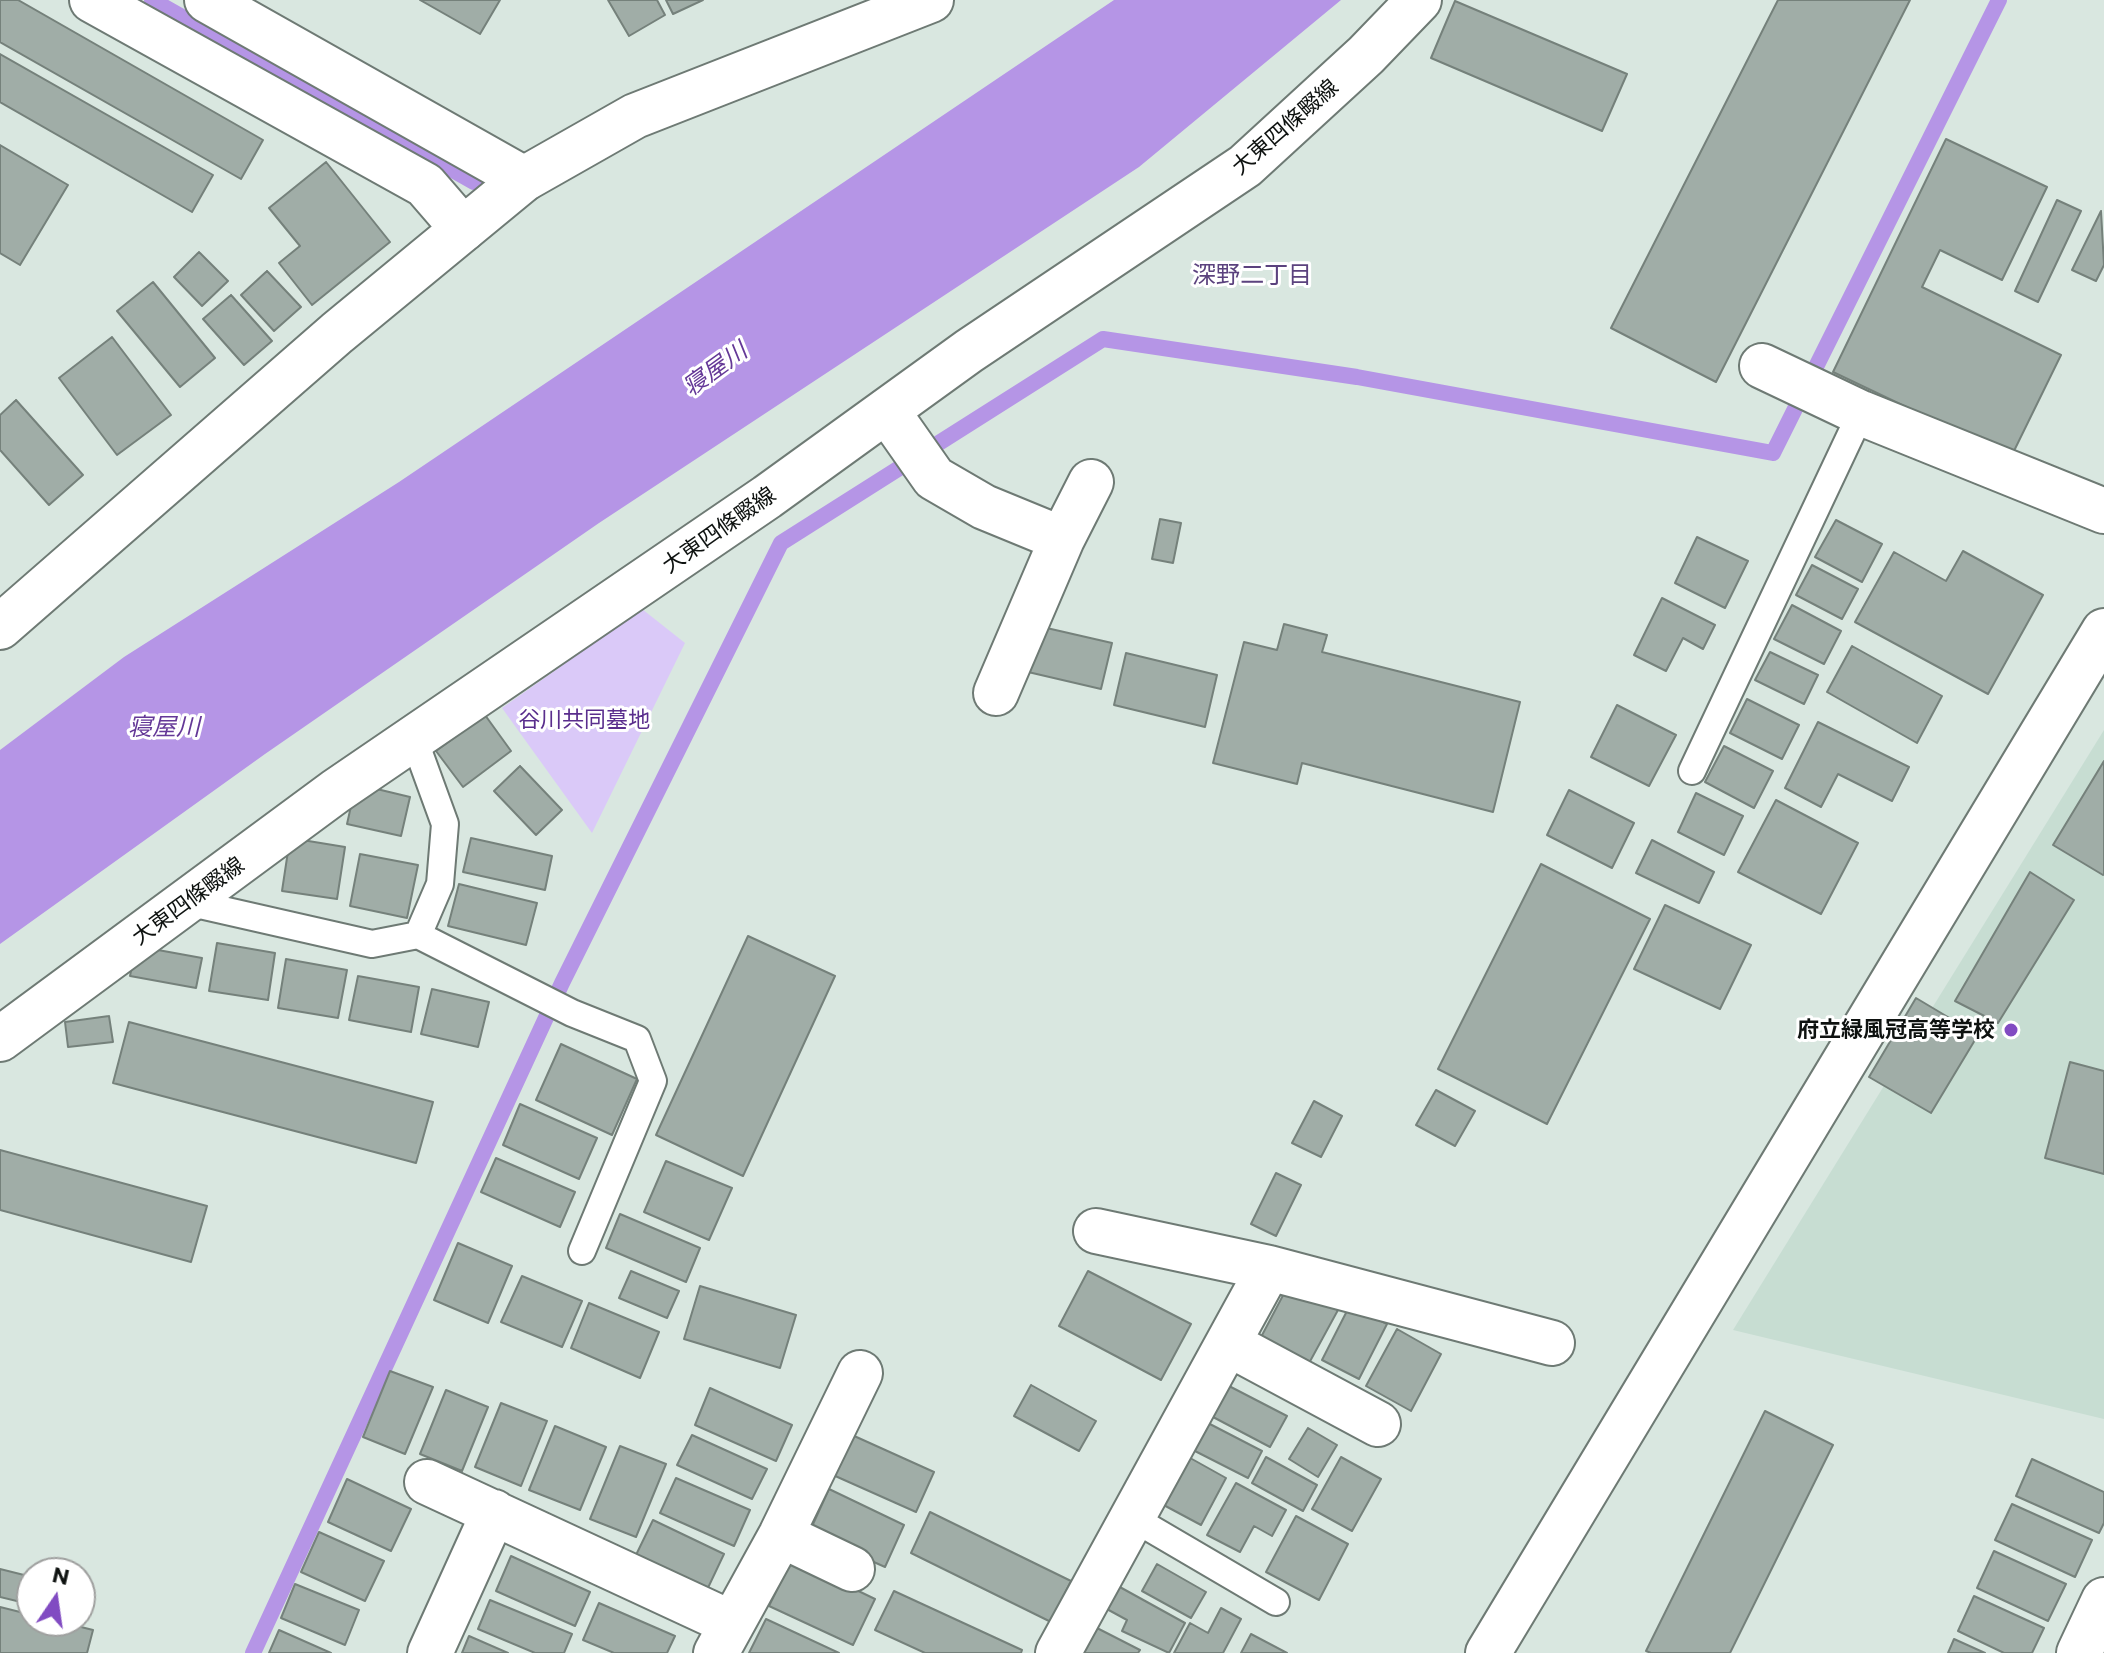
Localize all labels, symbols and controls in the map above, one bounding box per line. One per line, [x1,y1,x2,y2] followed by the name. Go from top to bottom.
[1227,74,1343,180] street label: 大東四條畷線
[1192,261,1312,289] district label: 深野二丁目
[677,336,753,402] water label: 寝屋川
[657,481,781,579] street label: 大東四條畷線
[518,707,650,733] park label: 谷川共同墓地
[128,713,200,741] water label: 寝屋川
[127,852,249,950] street label: 大東四條畷線
[1797,1017,1995,1043] place label: 府立緑風冠高等学校
[2002,1021,2020,1039] marker: 府立緑風冠高等学校
[16,1557,96,1637] north arrow
[50,1560,72,1590] text: N

